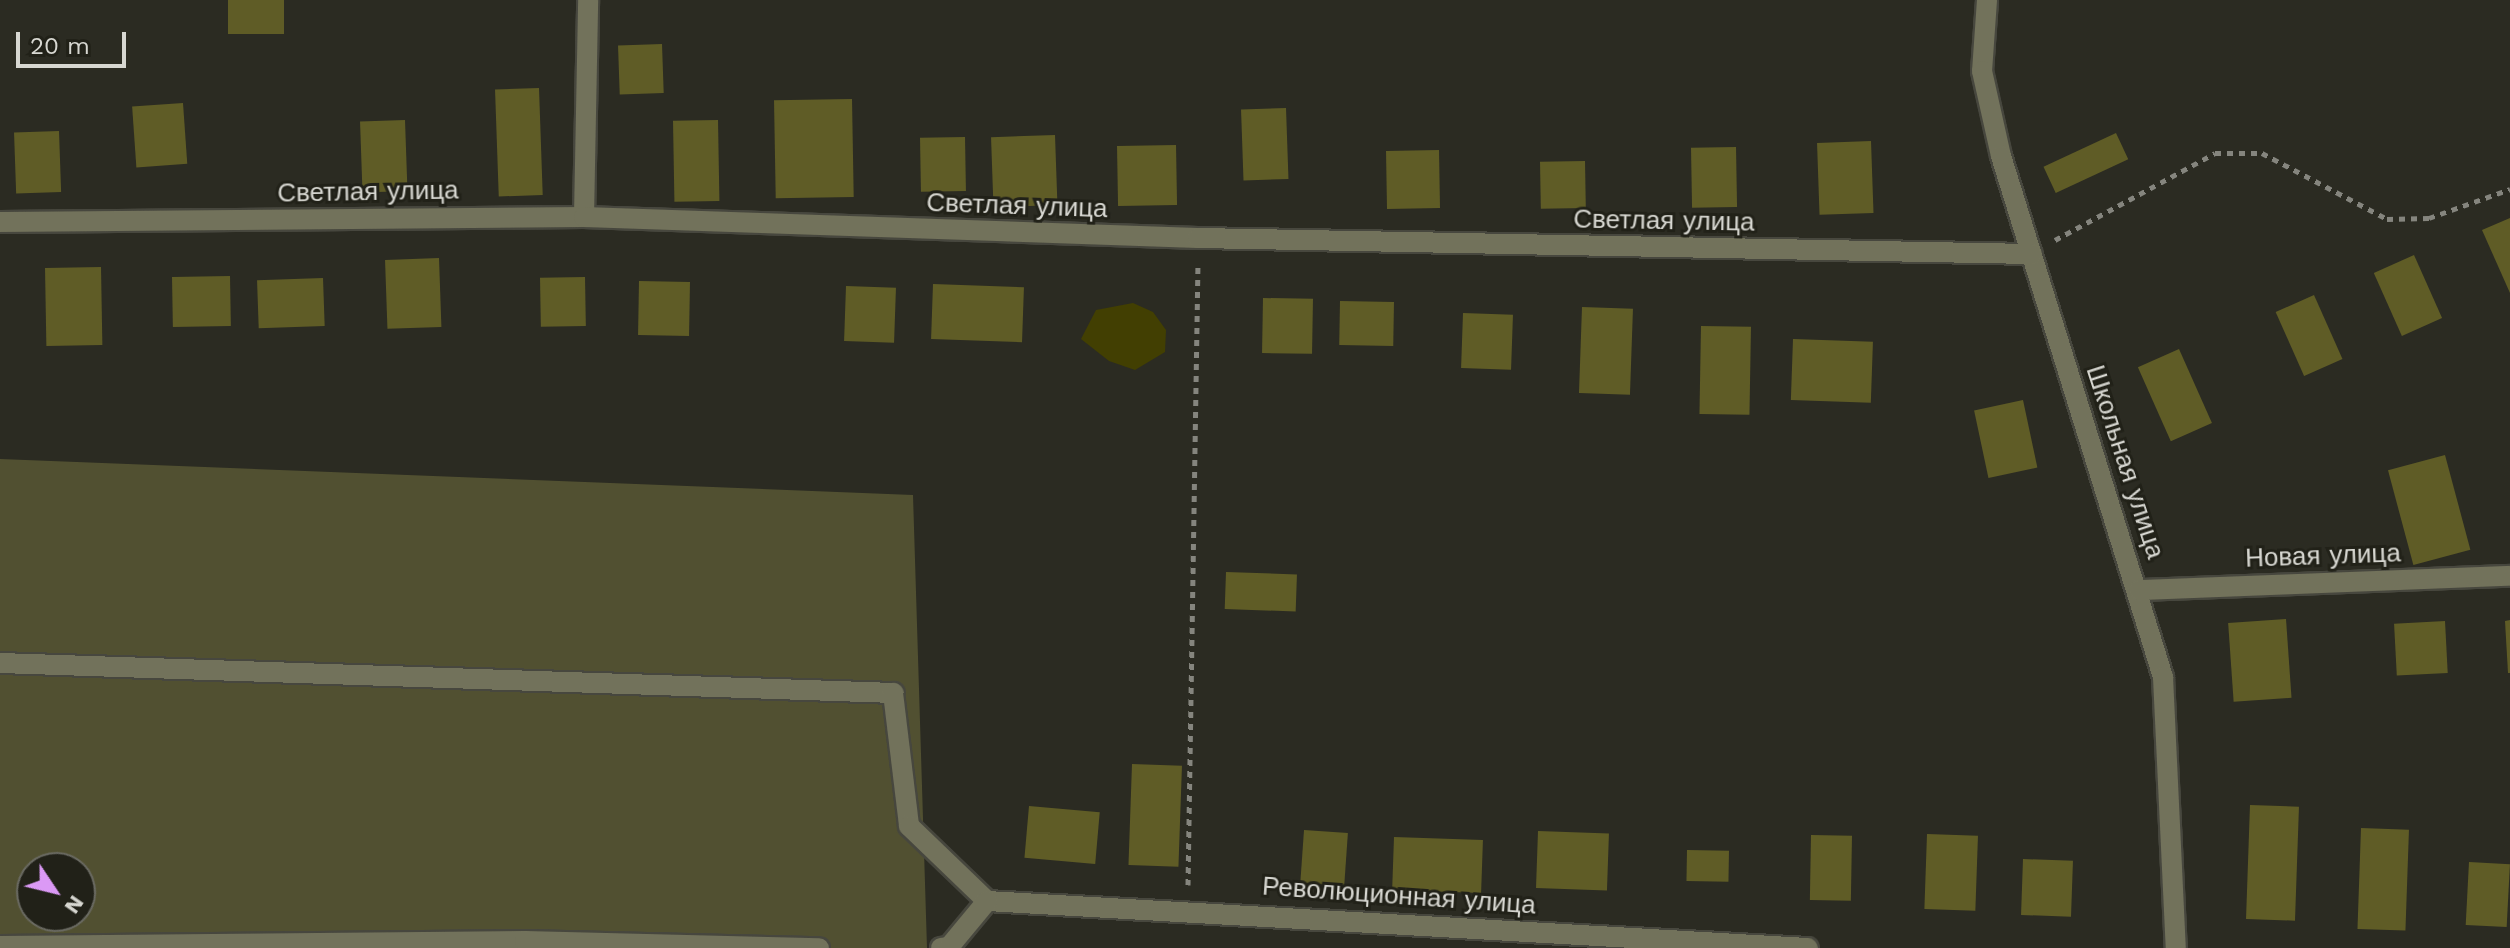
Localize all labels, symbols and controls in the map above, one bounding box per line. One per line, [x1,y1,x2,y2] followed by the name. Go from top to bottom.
[20,16,130,66] scale bar
[30,32,90,60] text: 20 m
[277,175,459,209] street label: Светлая улица
[926,187,1108,225] street label: Светлая улица
[1573,204,1755,238] street label: Светлая улица
[2079,361,2171,563] street label: Школьная улица
[2245,538,2401,574] street label: Новая улица
[16,852,96,932] north arrow
[1261,871,1537,921] street label: Революционная улица
[60,891,89,919] text: N

